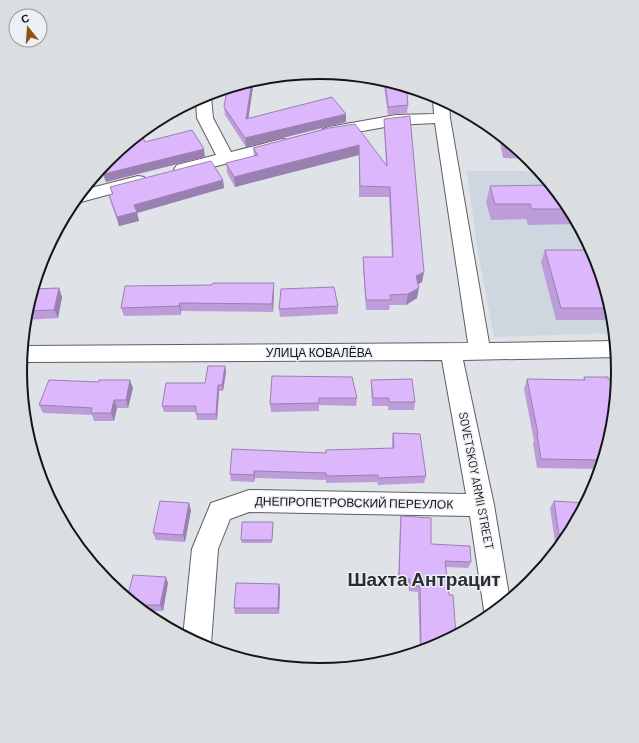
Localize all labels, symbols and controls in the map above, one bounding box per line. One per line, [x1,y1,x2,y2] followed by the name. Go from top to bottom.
[8,8,48,48] north arrow
[19,11,31,25] text: С
[266,345,372,360] street label: УЛИЦА КОВАЛЁВА
[457,411,497,551] street label: SOVETSKOY ARMII STREET
[255,493,453,512] street label: ДНЕПРОПЕТРОВСКИЙ ПЕРЕУЛОК
[347,567,501,590] district label: Шахта Антрацит

